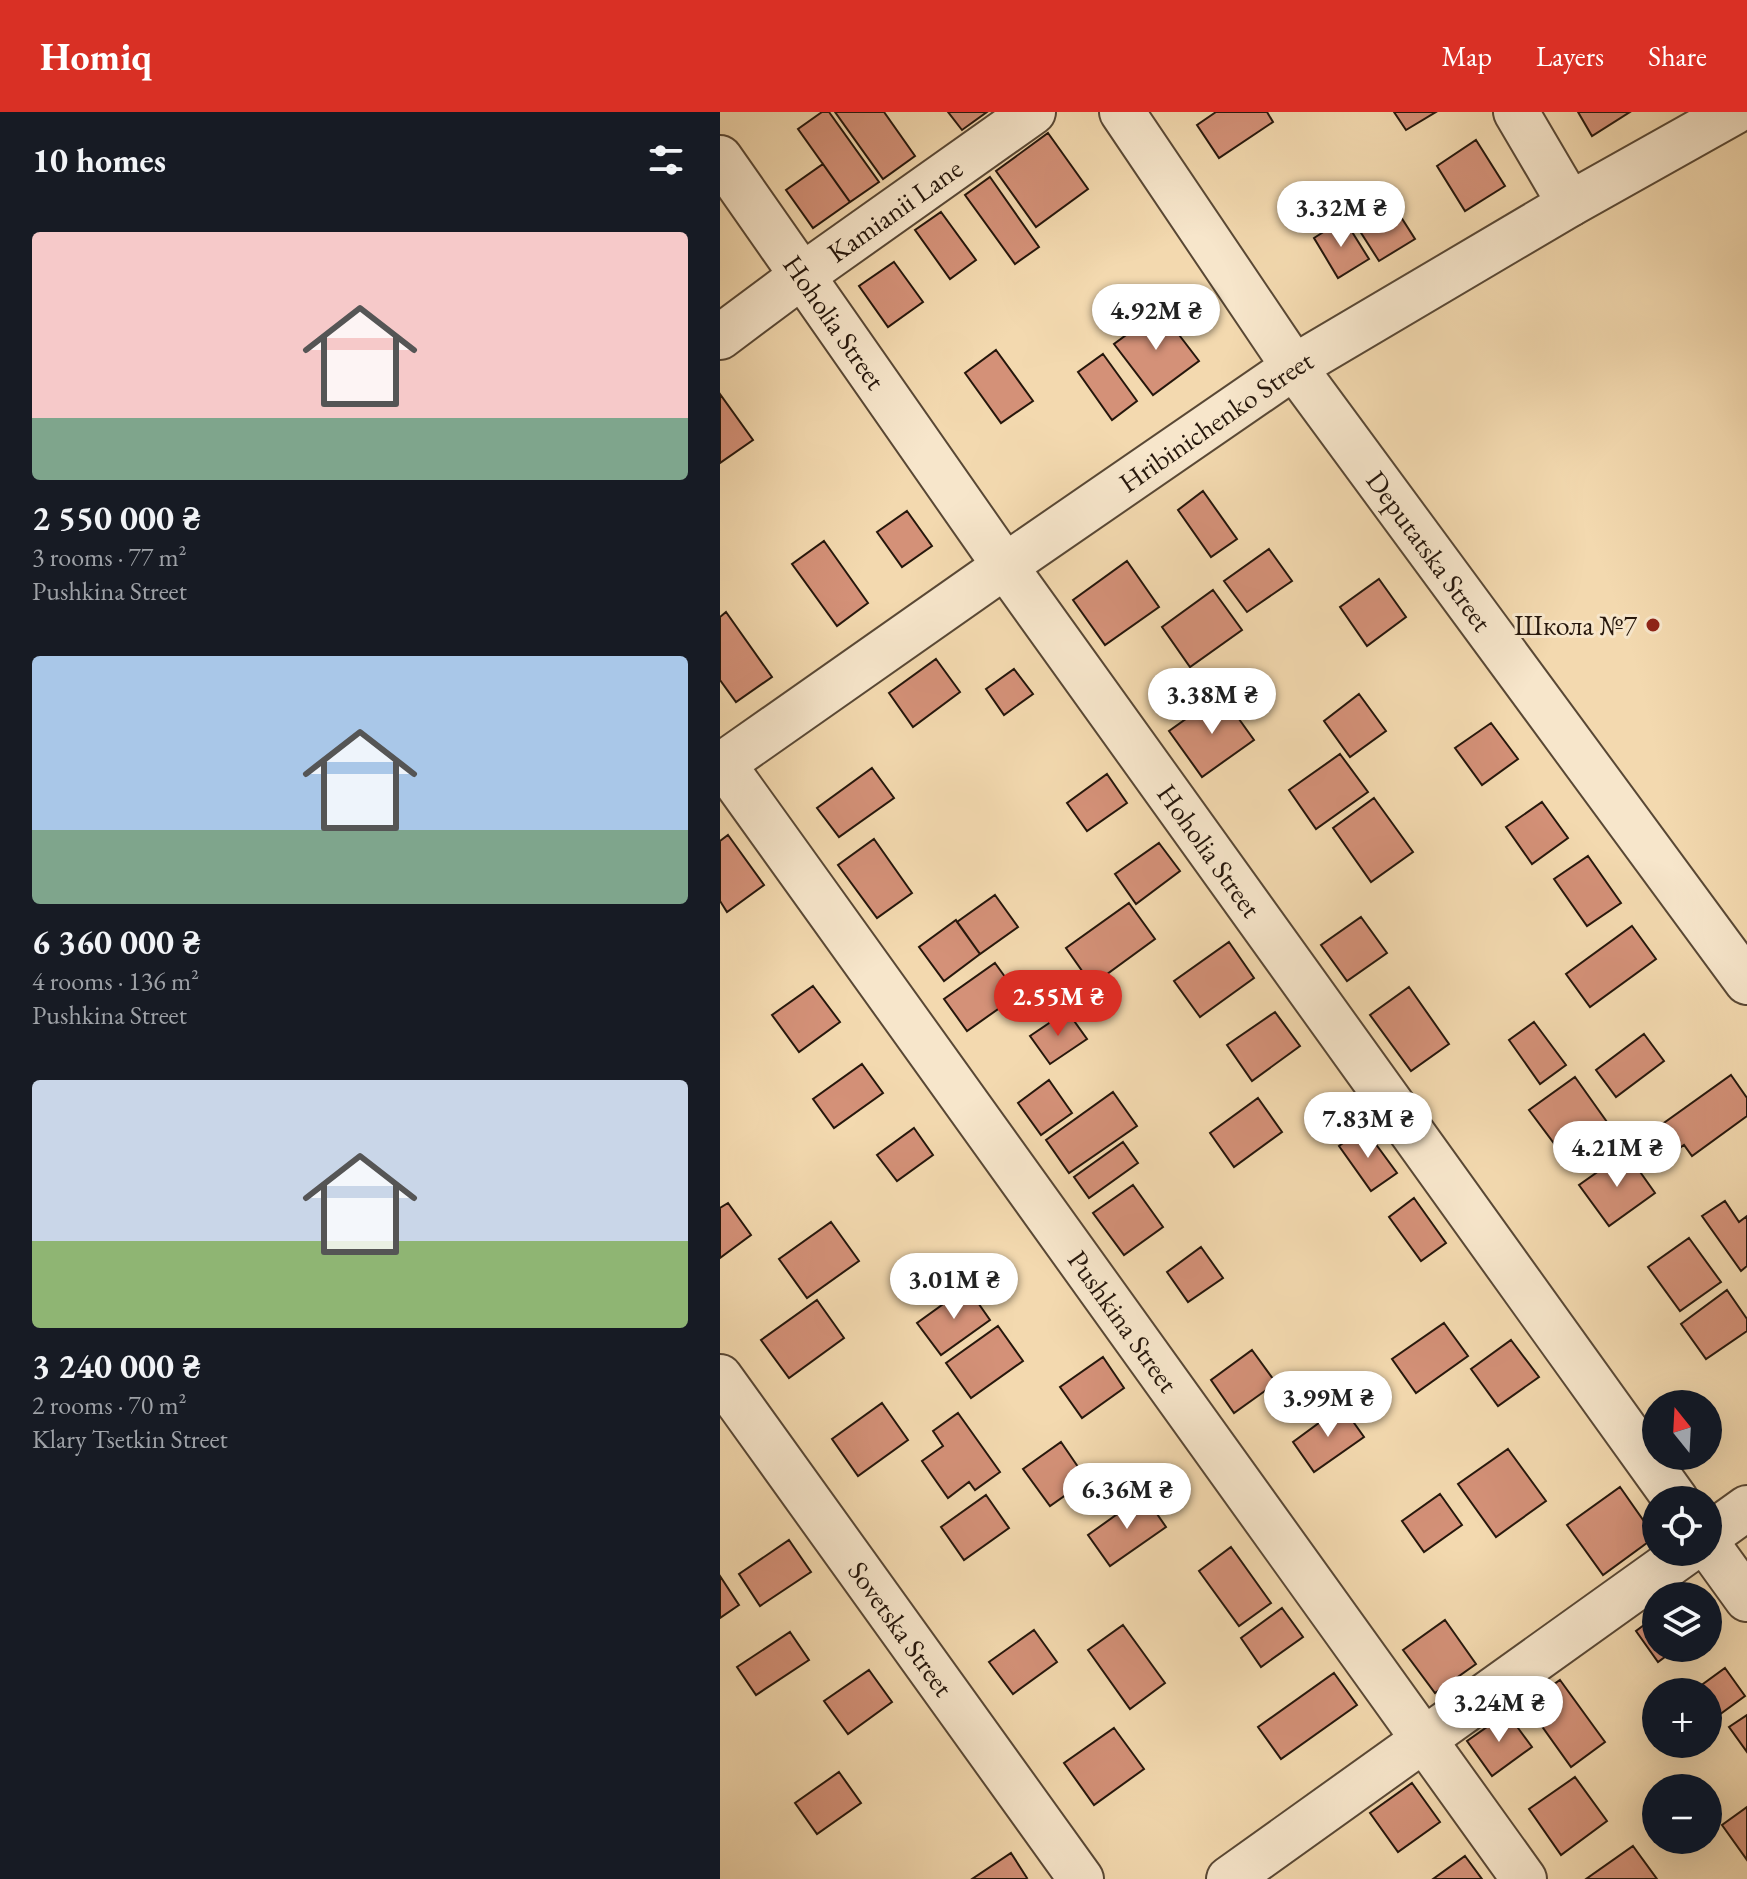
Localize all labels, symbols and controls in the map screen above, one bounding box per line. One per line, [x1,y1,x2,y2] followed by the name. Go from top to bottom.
[40,32,152,81] text: Homiq
[1442,38,1492,74] text: Map
[1536,38,1604,74] text: Layers
[1648,38,1707,74] text: Share
[32,138,166,182] text: 10 homes
[644,138,688,182] icon: filters
[820,150,969,270] street label: Kamianii Lane
[1267,181,1415,249] pin: 3.32M ₴
[1295,190,1387,224] text: 3.32M ₴
[775,248,894,396] street label: Hoholia Street
[288,284,432,428] icon: home
[1082,284,1230,352] pin: 4.92M ₴
[1110,293,1202,327] text: 4.92M ₴
[1112,342,1319,500] street label: Hribinichenko Street
[1358,463,1501,639] street label: Deputatska Street
[32,496,201,540] text: 2 550 000 ₴
[32,540,187,574] text: 3 rooms · 77 m²
[32,574,187,608] text: Pushkina Street
[1514,607,1638,643] place label: Школа №7
[1644,616,1662,634] marker: Школа №7
[1138,668,1286,736] pin: 3.38M ₴
[1166,677,1258,711] text: 3.38M ₴
[288,708,432,852] icon: home
[1149,777,1270,925] street label: Hoholia Street
[32,920,201,964] text: 6 360 000 ₴
[32,964,199,998] text: 4 rooms · 136 m²
[984,970,1132,1038] pin: 2.55M ₴
[1012,979,1104,1013] text: 2.55M ₴
[32,998,187,1032] text: Pushkina Street
[1294,1092,1442,1160] pin: 7.83M ₴
[1322,1101,1414,1135] text: 7.83M ₴
[1543,1121,1691,1189] pin: 4.21M ₴
[1571,1130,1663,1164] text: 4.21M ₴
[288,1132,432,1276] icon: home
[1060,1243,1187,1400] street label: Pushkina Street
[880,1253,1028,1321] pin: 3.01M ₴
[908,1262,1000,1296] text: 3.01M ₴
[32,1344,201,1388] text: 3 240 000 ₴
[1254,1371,1402,1439] pin: 3.99M ₴
[1282,1380,1374,1414] text: 3.99M ₴
[32,1388,187,1422] text: 2 rooms · 70 m²
[1642,1390,1722,1470] north arrow
[1642,1390,1722,1854] map controls
[32,1422,228,1456] text: Klary Tsetkin Street
[1053,1463,1201,1531] pin: 6.36M ₴
[1081,1472,1173,1506] text: 6.36M ₴
[1642,1486,1722,1566] button: locate
[840,1554,962,1704] street label: Sovetska Street
[1642,1582,1722,1662] button: layers
[1425,1676,1573,1744] pin: 3.24M ₴
[1642,1678,1722,1758] button: +
[1453,1685,1545,1719] text: 3.24M ₴
[1642,1774,1722,1854] button: −

